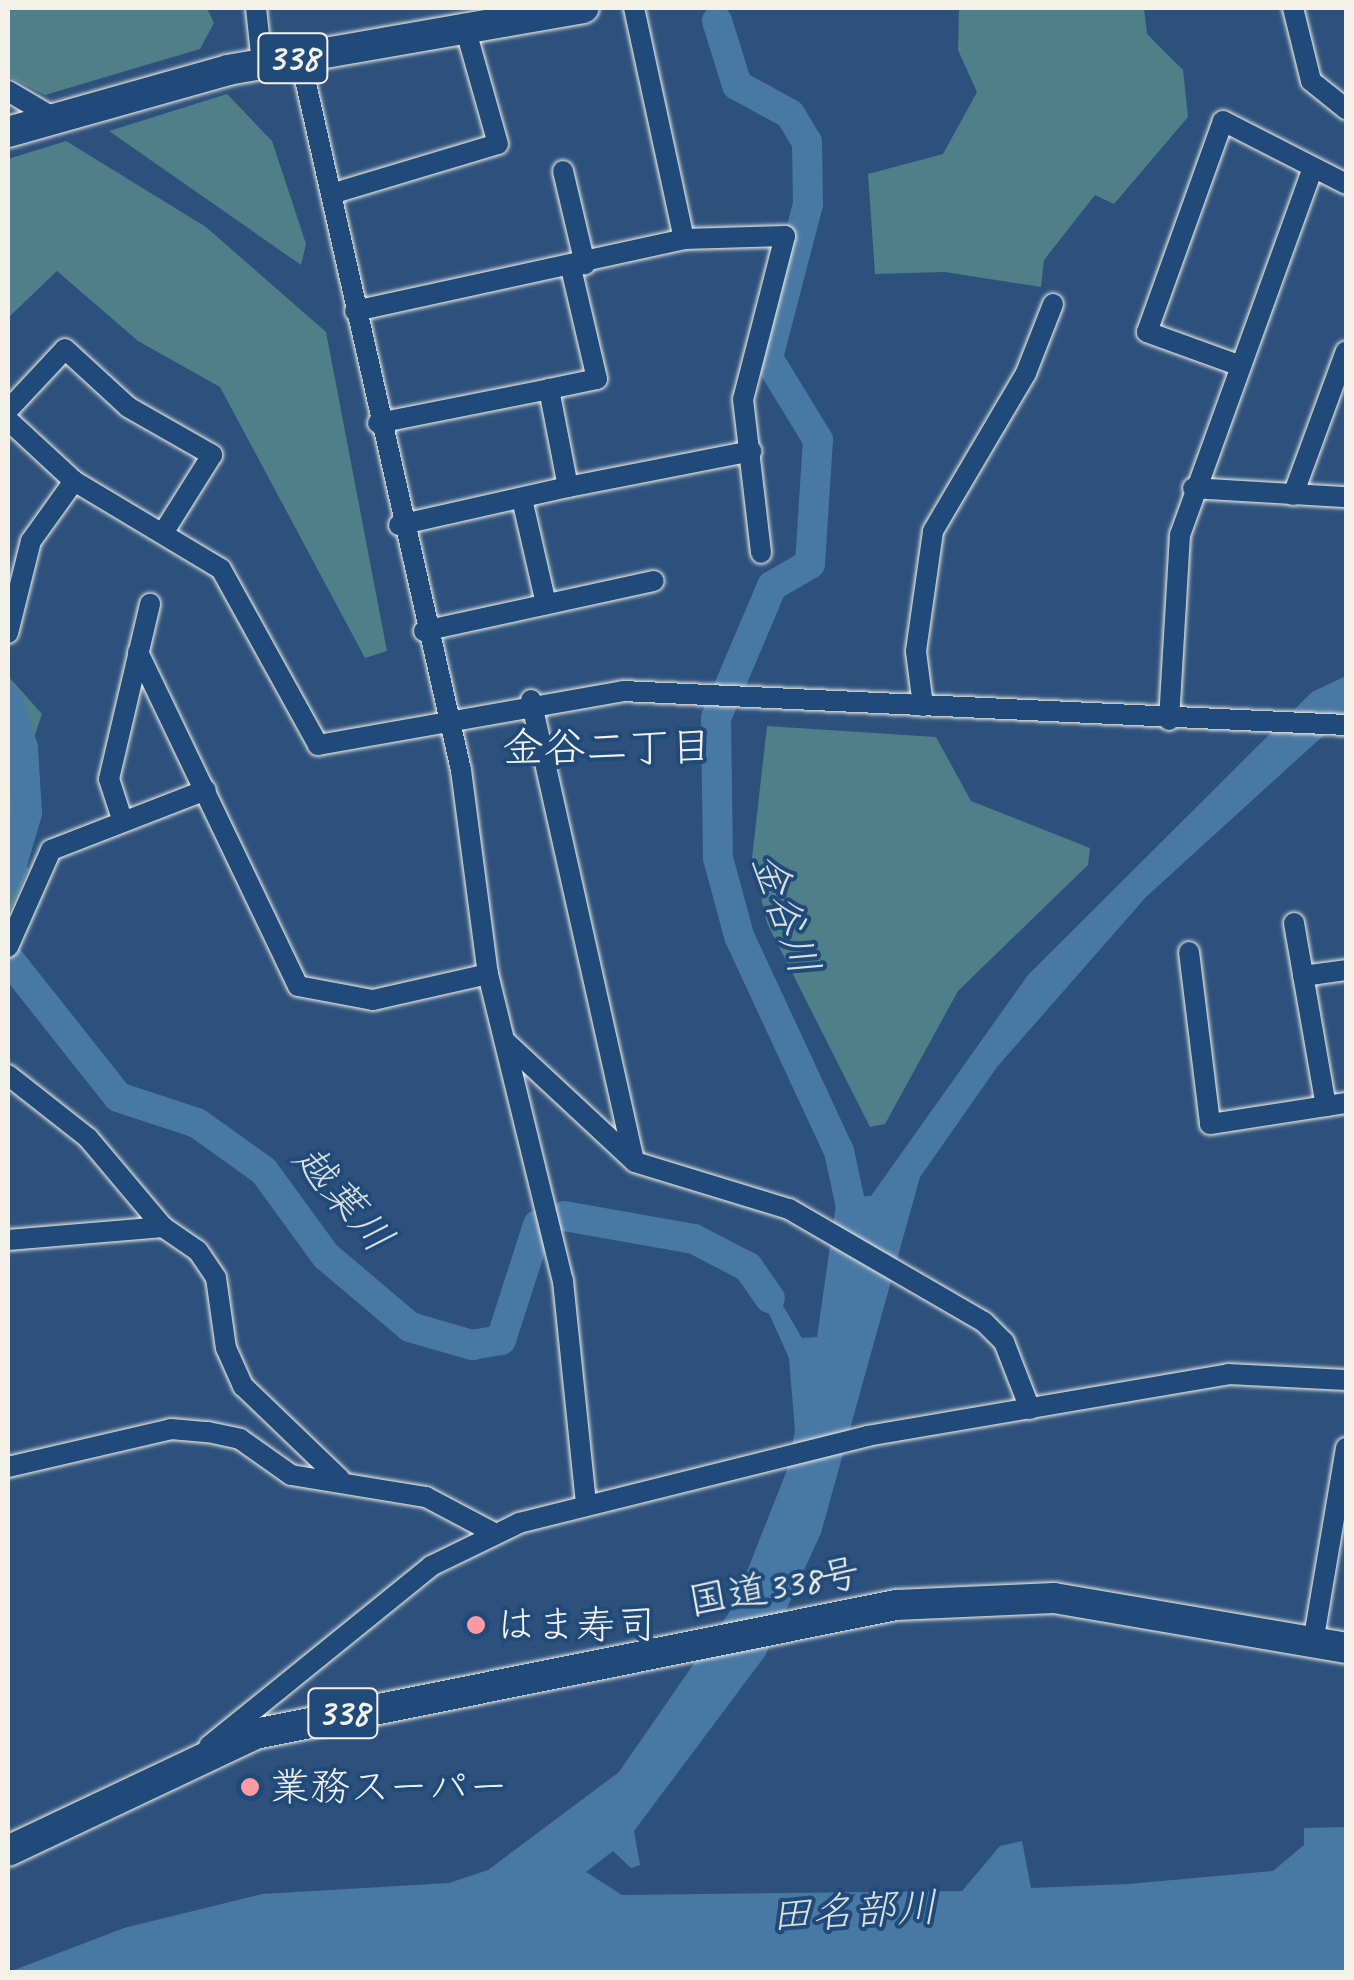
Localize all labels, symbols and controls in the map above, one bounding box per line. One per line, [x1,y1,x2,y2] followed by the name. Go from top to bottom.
[256,25,330,91] road number: 338
[502,723,712,773] district label: 金谷二丁目
[741,846,829,982] water label: 金谷川
[283,1135,403,1263] water label: 越葉川
[684,1548,864,1626] street label: 国道338号
[496,1601,656,1649] place label: はま寿司
[465,1614,487,1636] marker: はま寿司
[306,1680,380,1746] road number: 338
[270,1763,508,1811] place label: 業務スーパー
[239,1776,261,1798] marker: 業務スーパー
[769,1882,939,1942] water label: 田名部川

